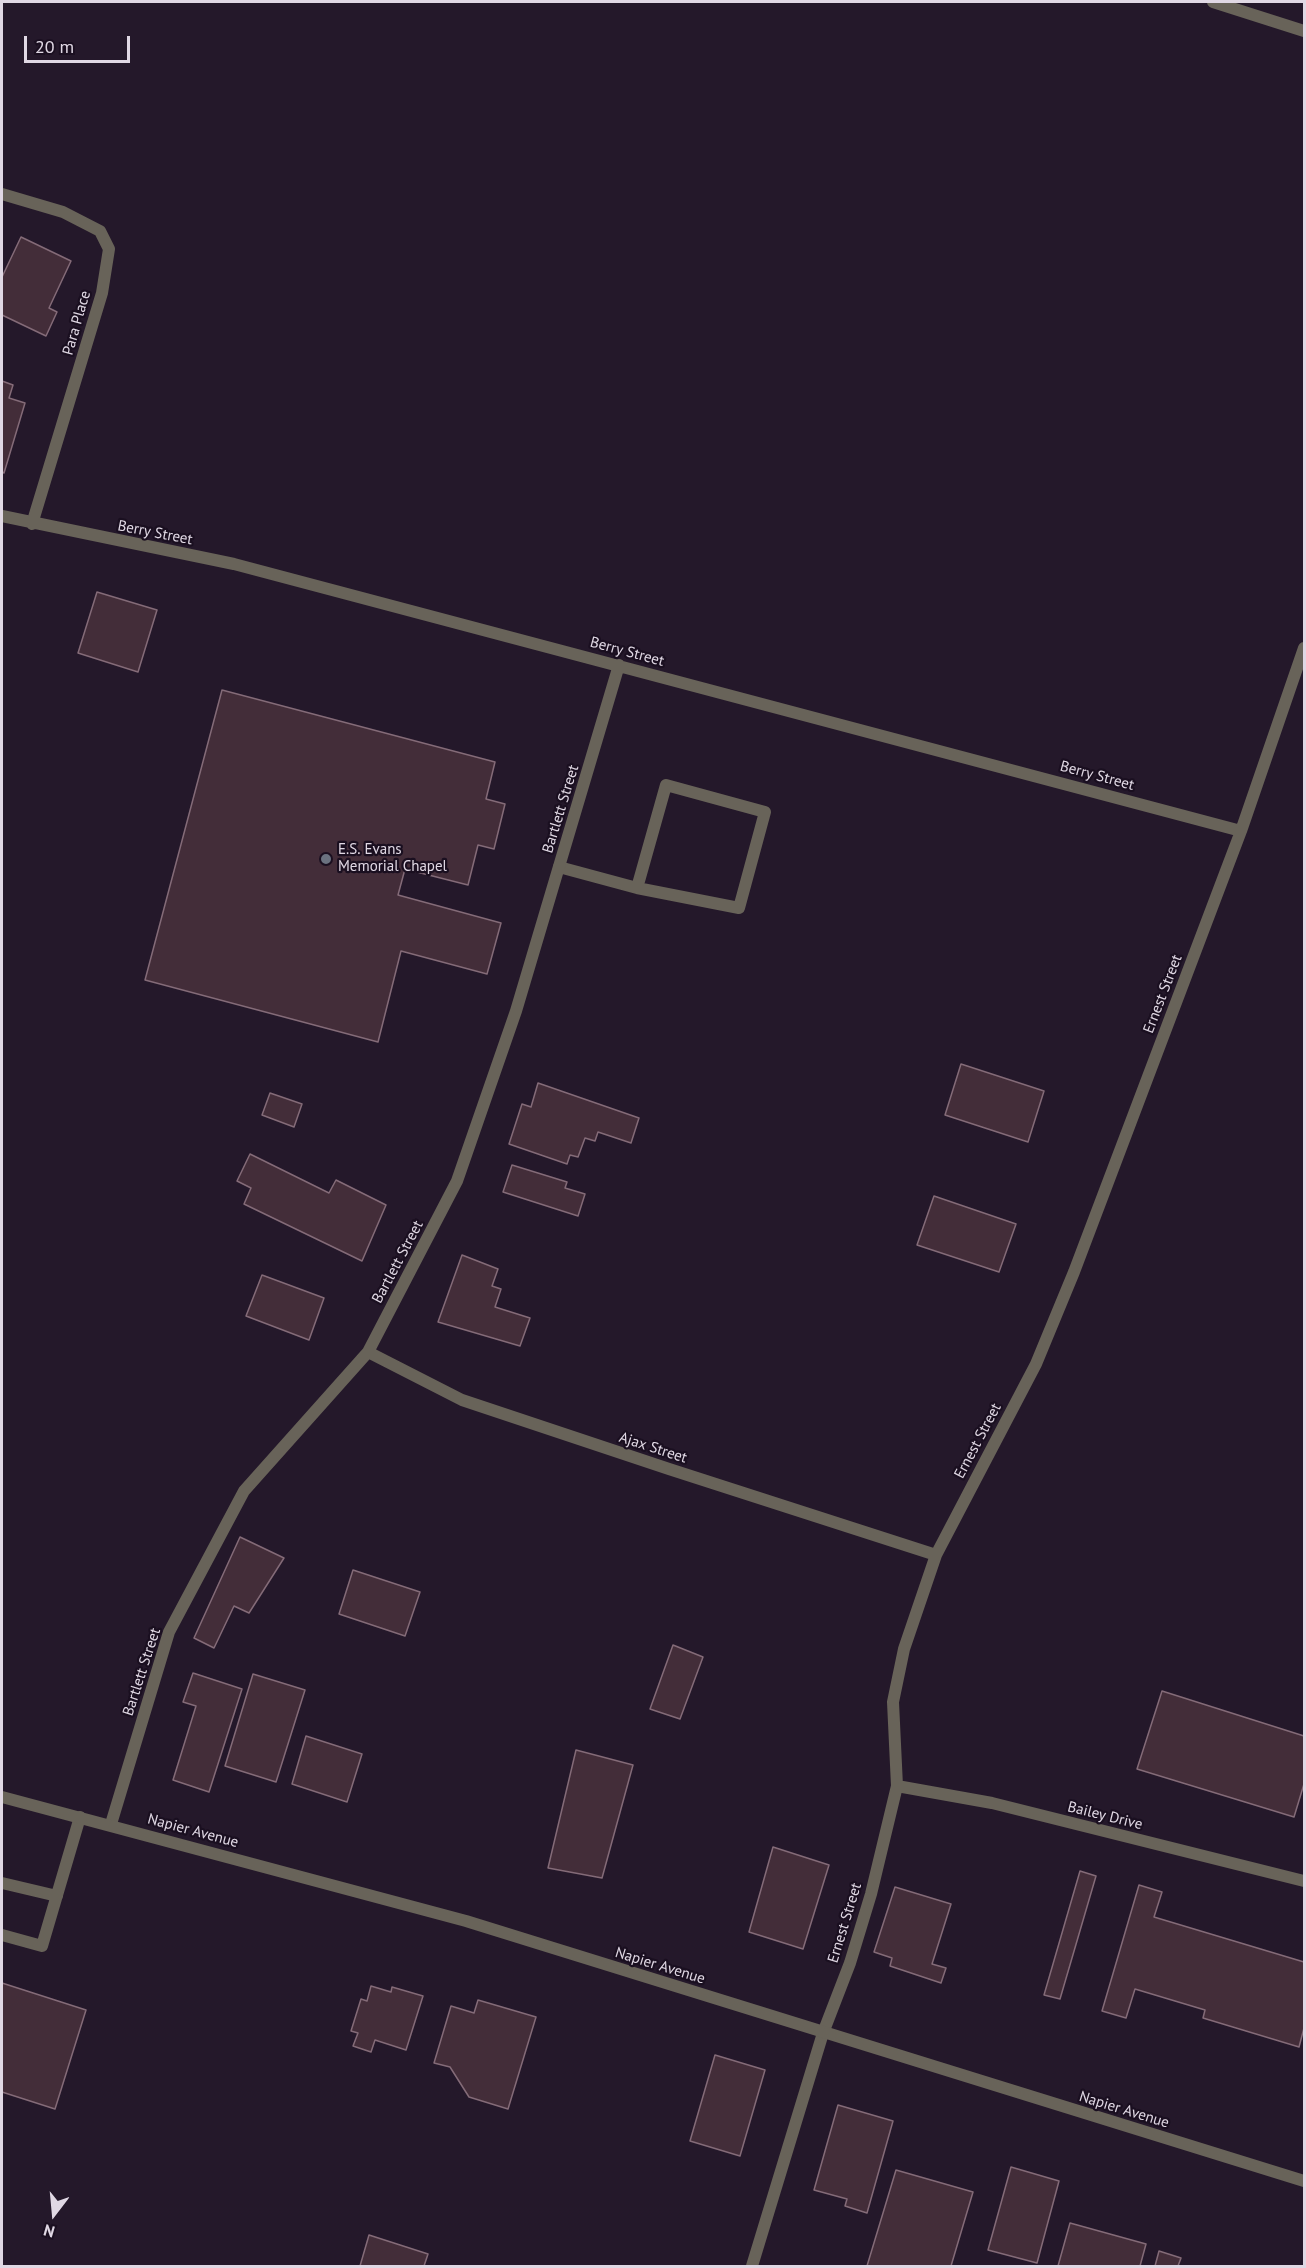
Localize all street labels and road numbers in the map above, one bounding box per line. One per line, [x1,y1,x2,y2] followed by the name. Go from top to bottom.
[59,289,95,357] street label: Para Place
[116,517,194,549] street label: Berry Street
[588,633,666,671] street label: Berry Street
[1058,757,1136,795] street label: Berry Street
[539,763,583,855] street label: Bartlett Street
[1140,952,1186,1036] street label: Ernest Street
[369,1217,427,1307] street label: Bartlett Street
[951,1400,1005,1482] street label: Ernest Street
[617,1429,689,1467] street label: Ajax Street
[119,1626,165,1718] street label: Bartlett Street
[1066,1798,1144,1834] street label: Bailey Drive
[146,1810,240,1852] street label: Napier Avenue
[824,1881,866,1965] street label: Ernest Street
[613,1944,707,1988] street label: Napier Avenue
[1077,2088,1171,2132] street label: Napier Avenue

